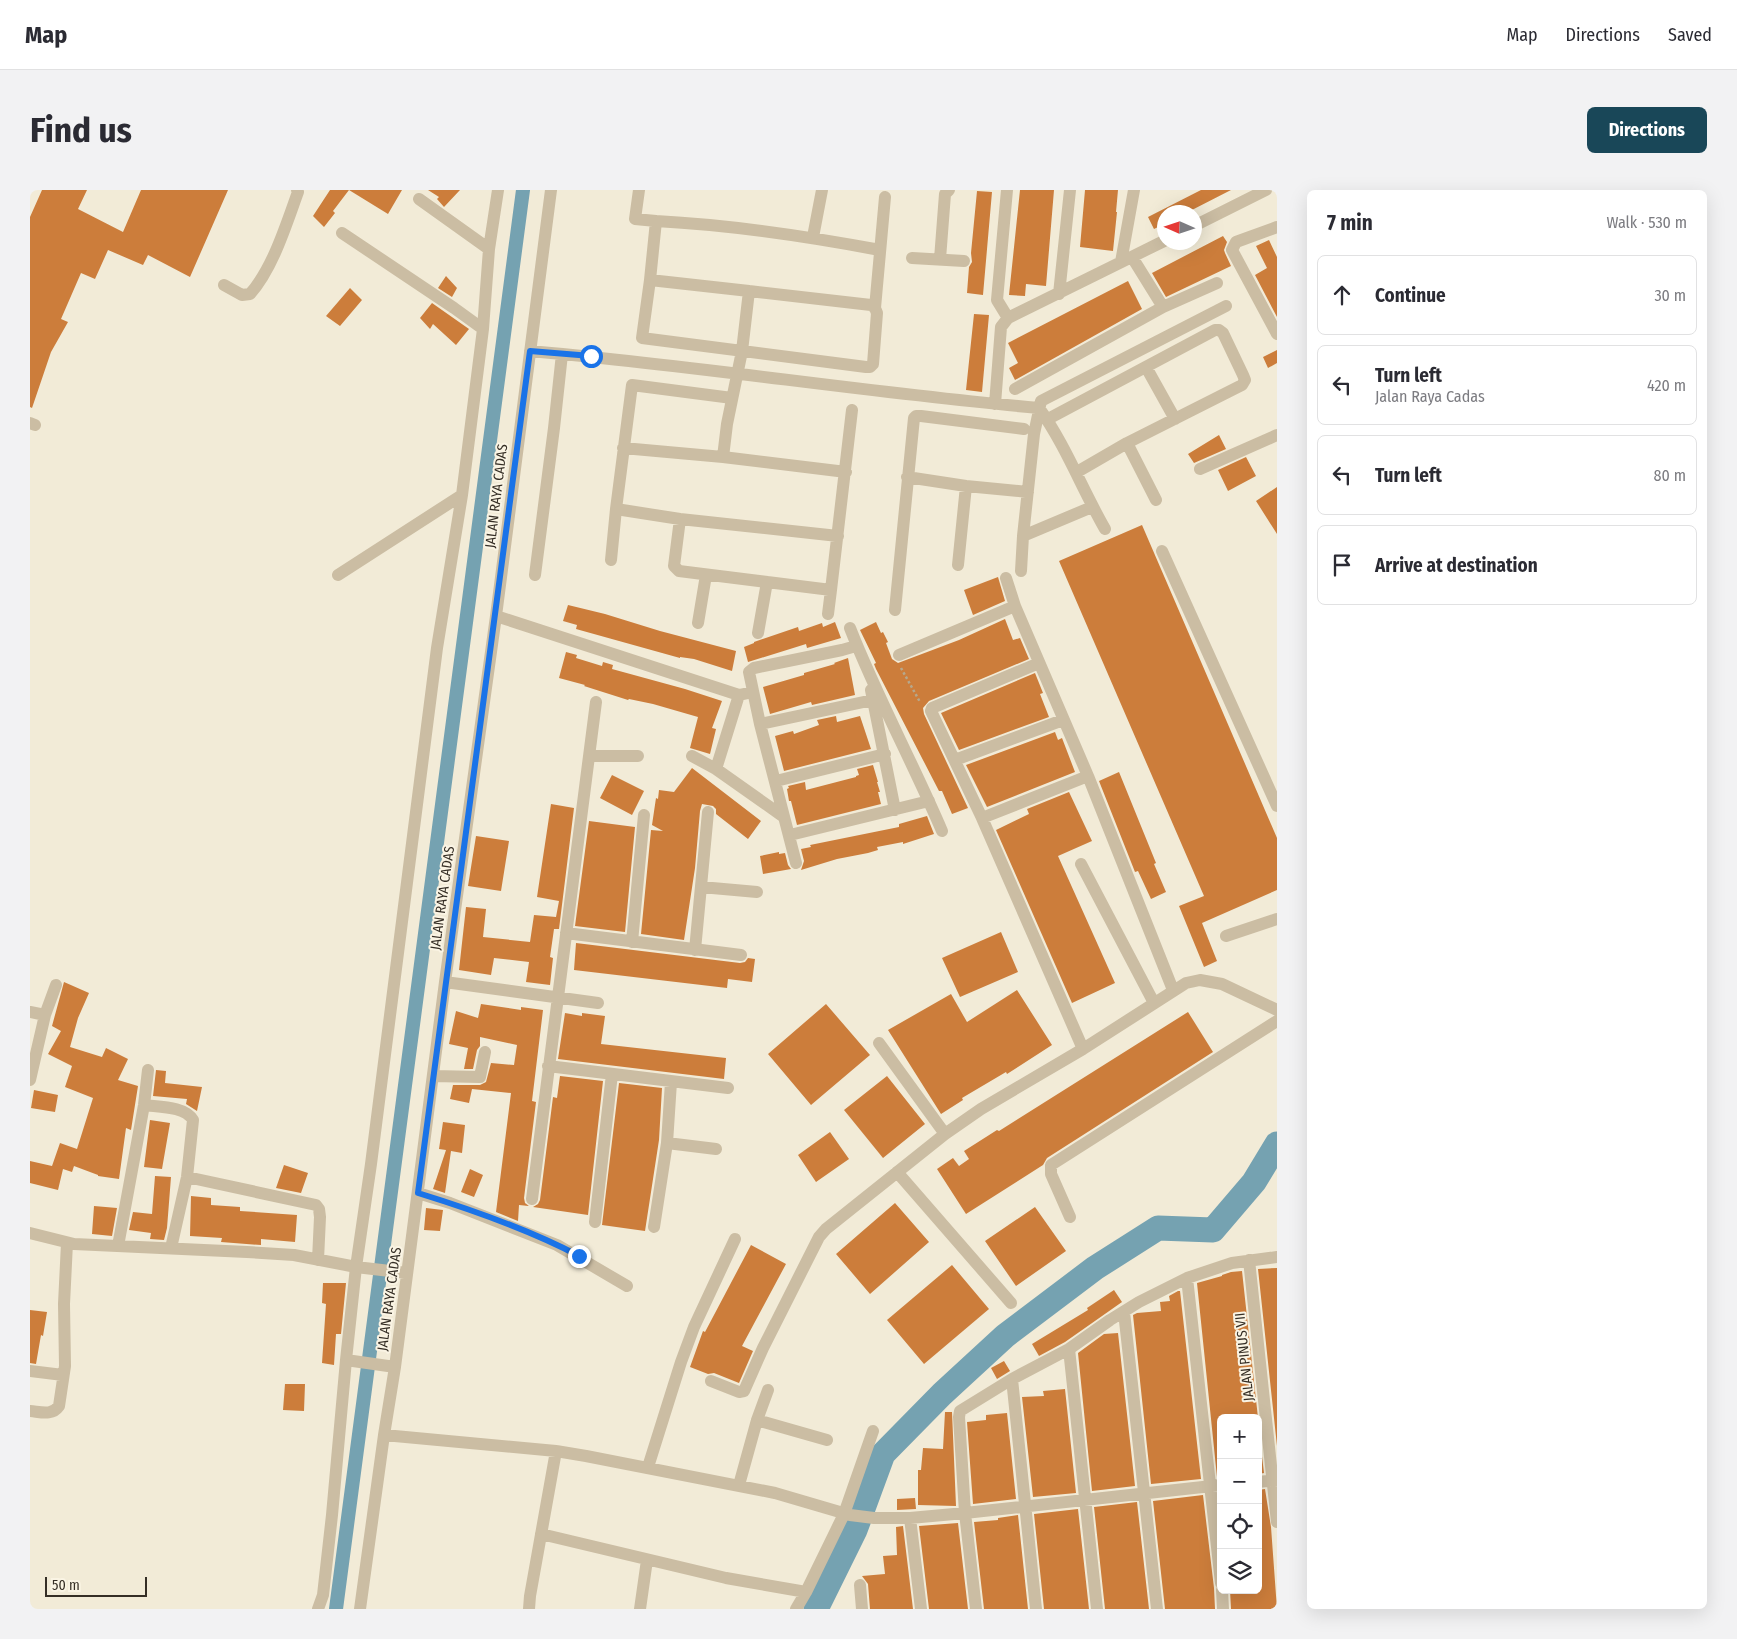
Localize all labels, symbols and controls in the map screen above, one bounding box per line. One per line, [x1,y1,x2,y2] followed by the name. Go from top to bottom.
[25,21,67,49] text: Map
[1506,24,1538,46] text: Map
[1566,24,1640,46] text: Directions
[1668,24,1712,46] text: Saved
[1587,107,1707,153] button: Directions
[30,109,132,151] text: Find us
[1157,205,1202,250] north arrow
[1327,210,1373,236] text: 7 min
[1606,213,1687,232] text: Walk · 530 m
[1328,281,1356,309] icon: ahead
[1375,284,1446,307] text: Continue
[1654,286,1686,305] text: 30 m
[580,345,603,368] route start
[1375,364,1442,387] text: Turn left
[1328,371,1356,399] icon: left
[1647,376,1686,395] text: 420 m
[1375,387,1485,406] text: Jalan Raya Cadas
[482,443,511,549] street label: JALAN RAYA CADAS
[1328,461,1356,489] icon: left
[1375,464,1442,487] text: Turn left
[1654,466,1686,485] text: 80 m
[1328,551,1356,579] icon: arrive
[1375,554,1538,577] text: Arrive at destination
[427,845,458,951] street label: JALAN RAYA CADAS
[568,1245,591,1268] route end
[374,1246,405,1352] street label: JALAN RAYA CADAS
[1231,1312,1258,1402] street label: JALAN PINUS VII
[1217,1414,1262,1594] map controls
[1217,1414,1262,1459] button: +
[1217,1459,1262,1504] button: −
[1217,1504,1262,1549] button: locate
[1217,1549,1262,1594] button: layers
[45,1574,148,1597] scale bar
[52,1577,80,1594] text: 50 m

